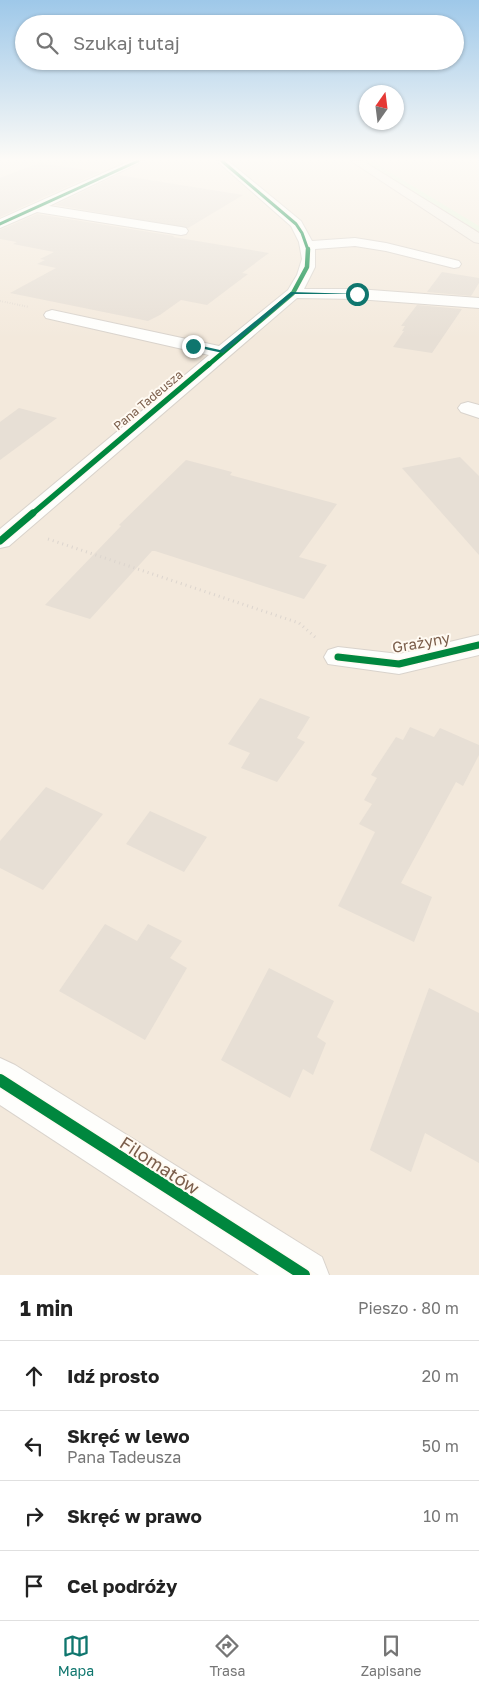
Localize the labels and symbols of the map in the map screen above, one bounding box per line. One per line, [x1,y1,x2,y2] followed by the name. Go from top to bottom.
[359,85,404,130] north arrow
[346,283,369,306] route start
[182,335,205,358] route end
[110,367,186,433] street label: Pana Tadeusza
[391,628,452,656] street label: Grażyny
[116,1131,204,1199] street label: Filomatów

